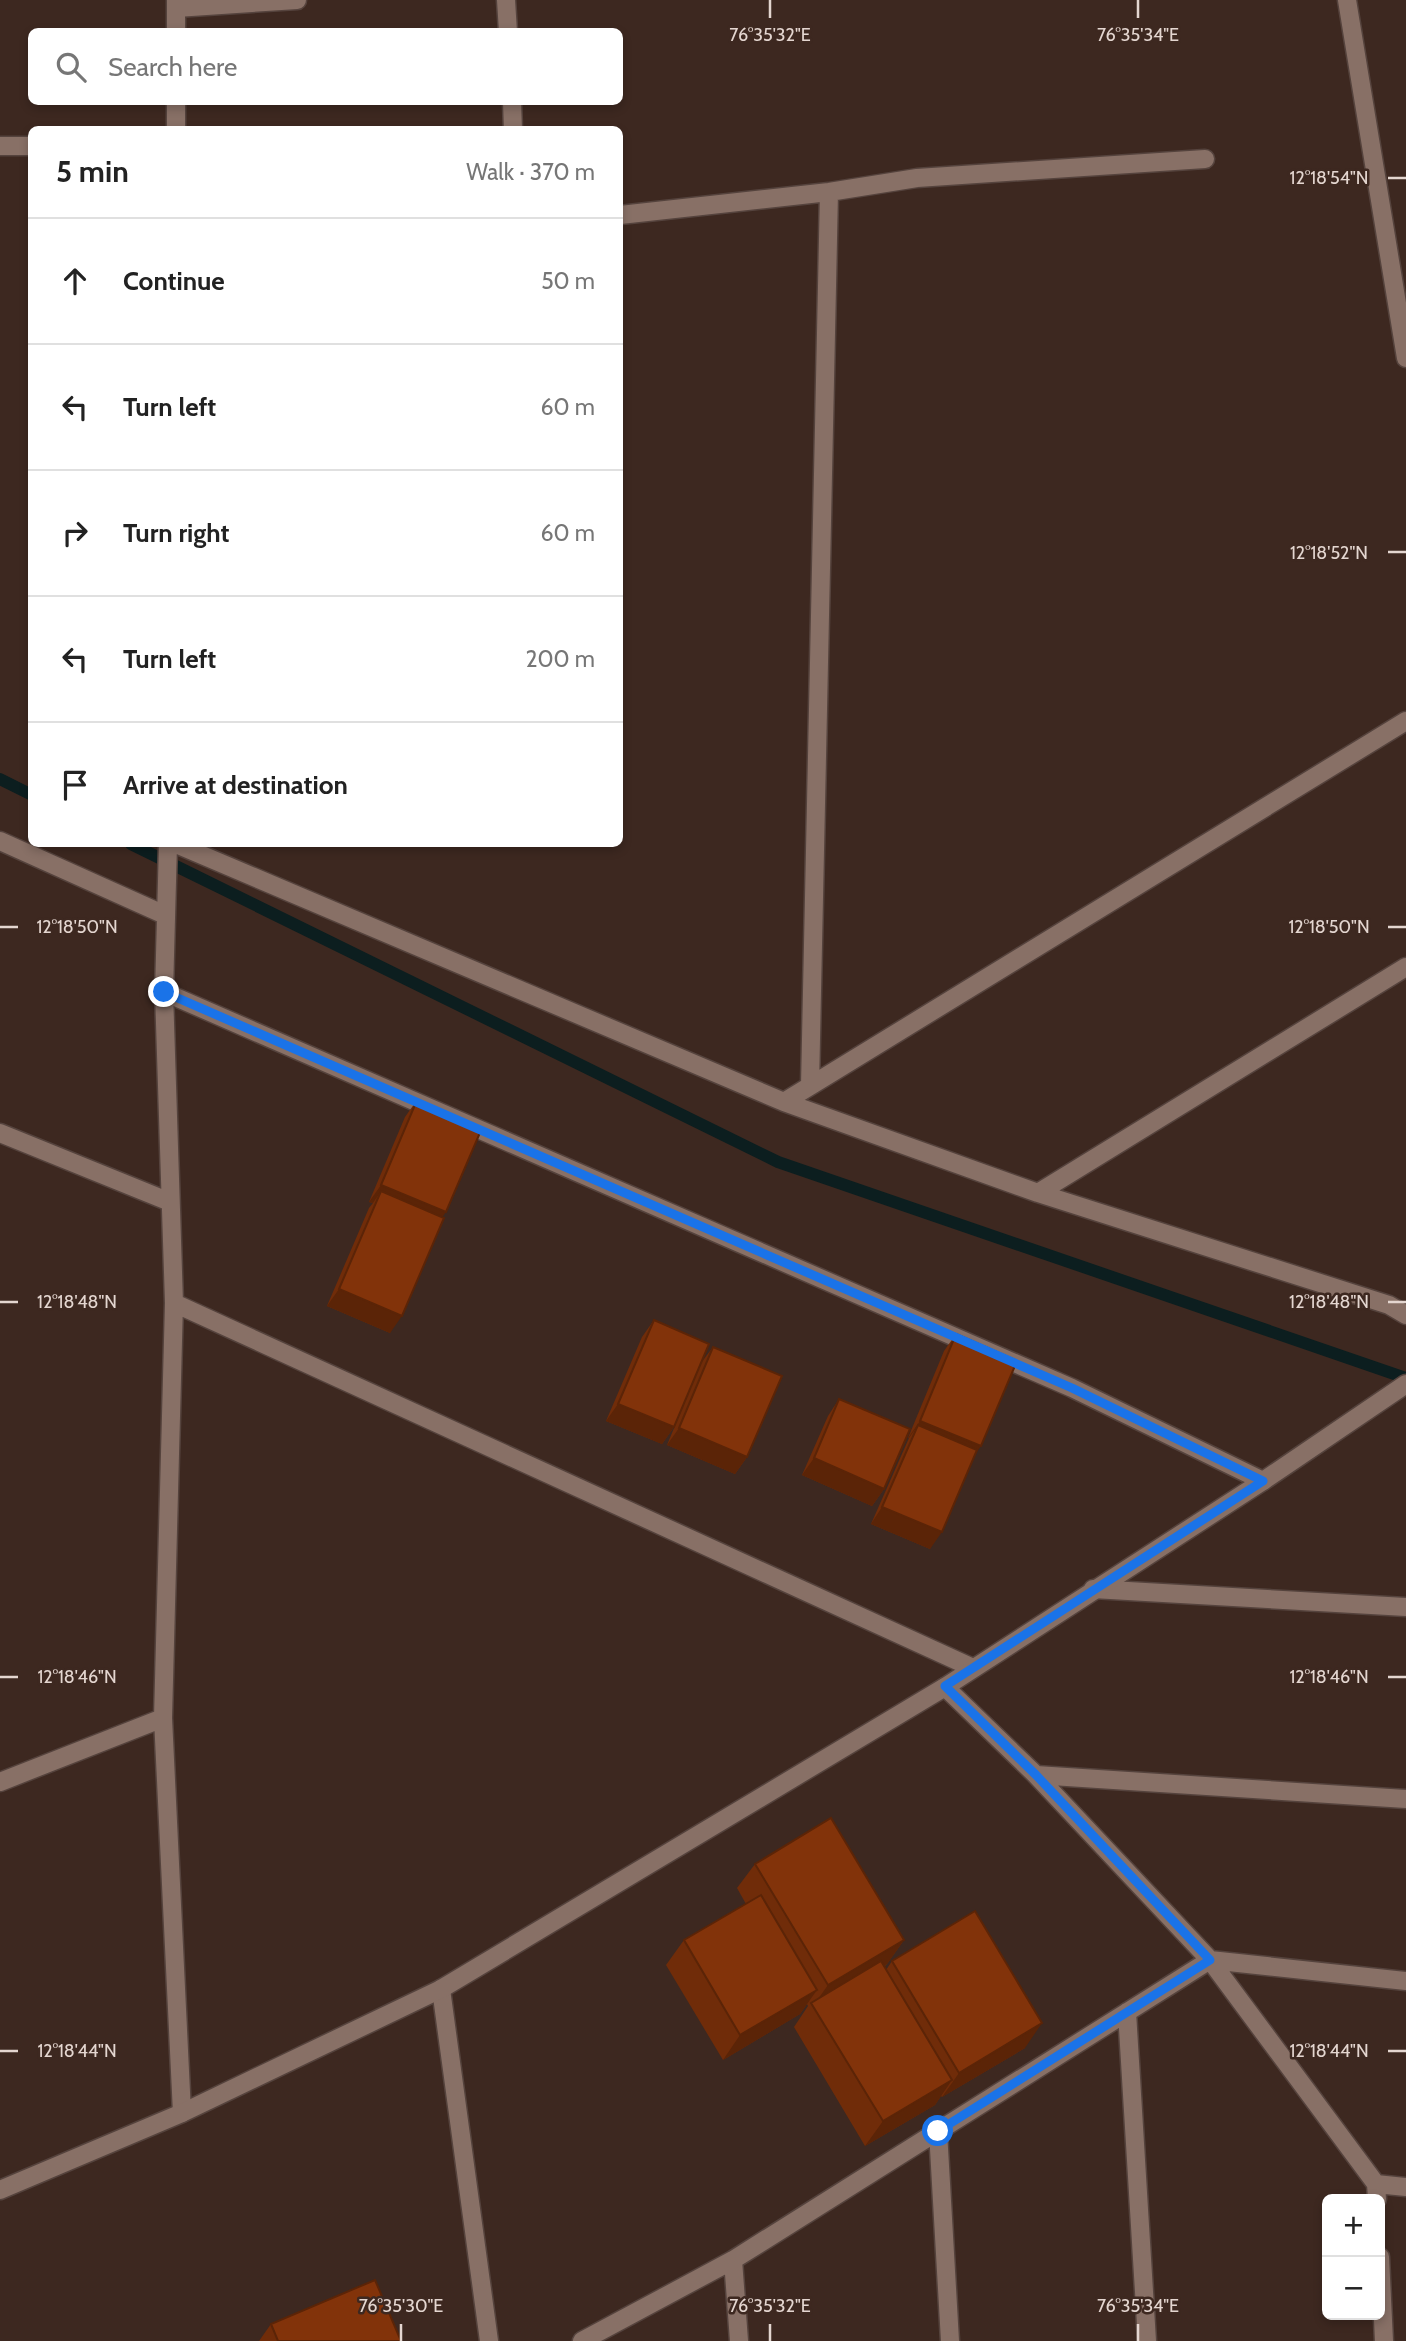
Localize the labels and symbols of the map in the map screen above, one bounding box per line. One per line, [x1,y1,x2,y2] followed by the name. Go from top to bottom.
[729,24,811,46] text: 76°35'32"E
[1097,24,1179,46] text: 76°35'34"E
[1290,167,1368,189] text: 12°18'54"N
[1290,542,1368,564] text: 12°18'52"N
[36,916,118,938] text: 12°18'50"N
[1288,916,1370,938] text: 12°18'50"N
[148,976,179,1007] route end
[37,1291,117,1313] text: 12°18'48"N
[1289,1291,1369,1313] text: 12°18'48"N
[37,1666,117,1688] text: 12°18'46"N
[1289,1666,1369,1688] text: 12°18'46"N
[37,2040,117,2062] text: 12°18'44"N
[1289,2040,1369,2062] text: 12°18'44"N
[922,2115,953,2146] route start
[359,2295,443,2317] text: 76°35'30"E
[729,2295,811,2317] text: 76°35'32"E
[1097,2295,1179,2317] text: 76°35'34"E

